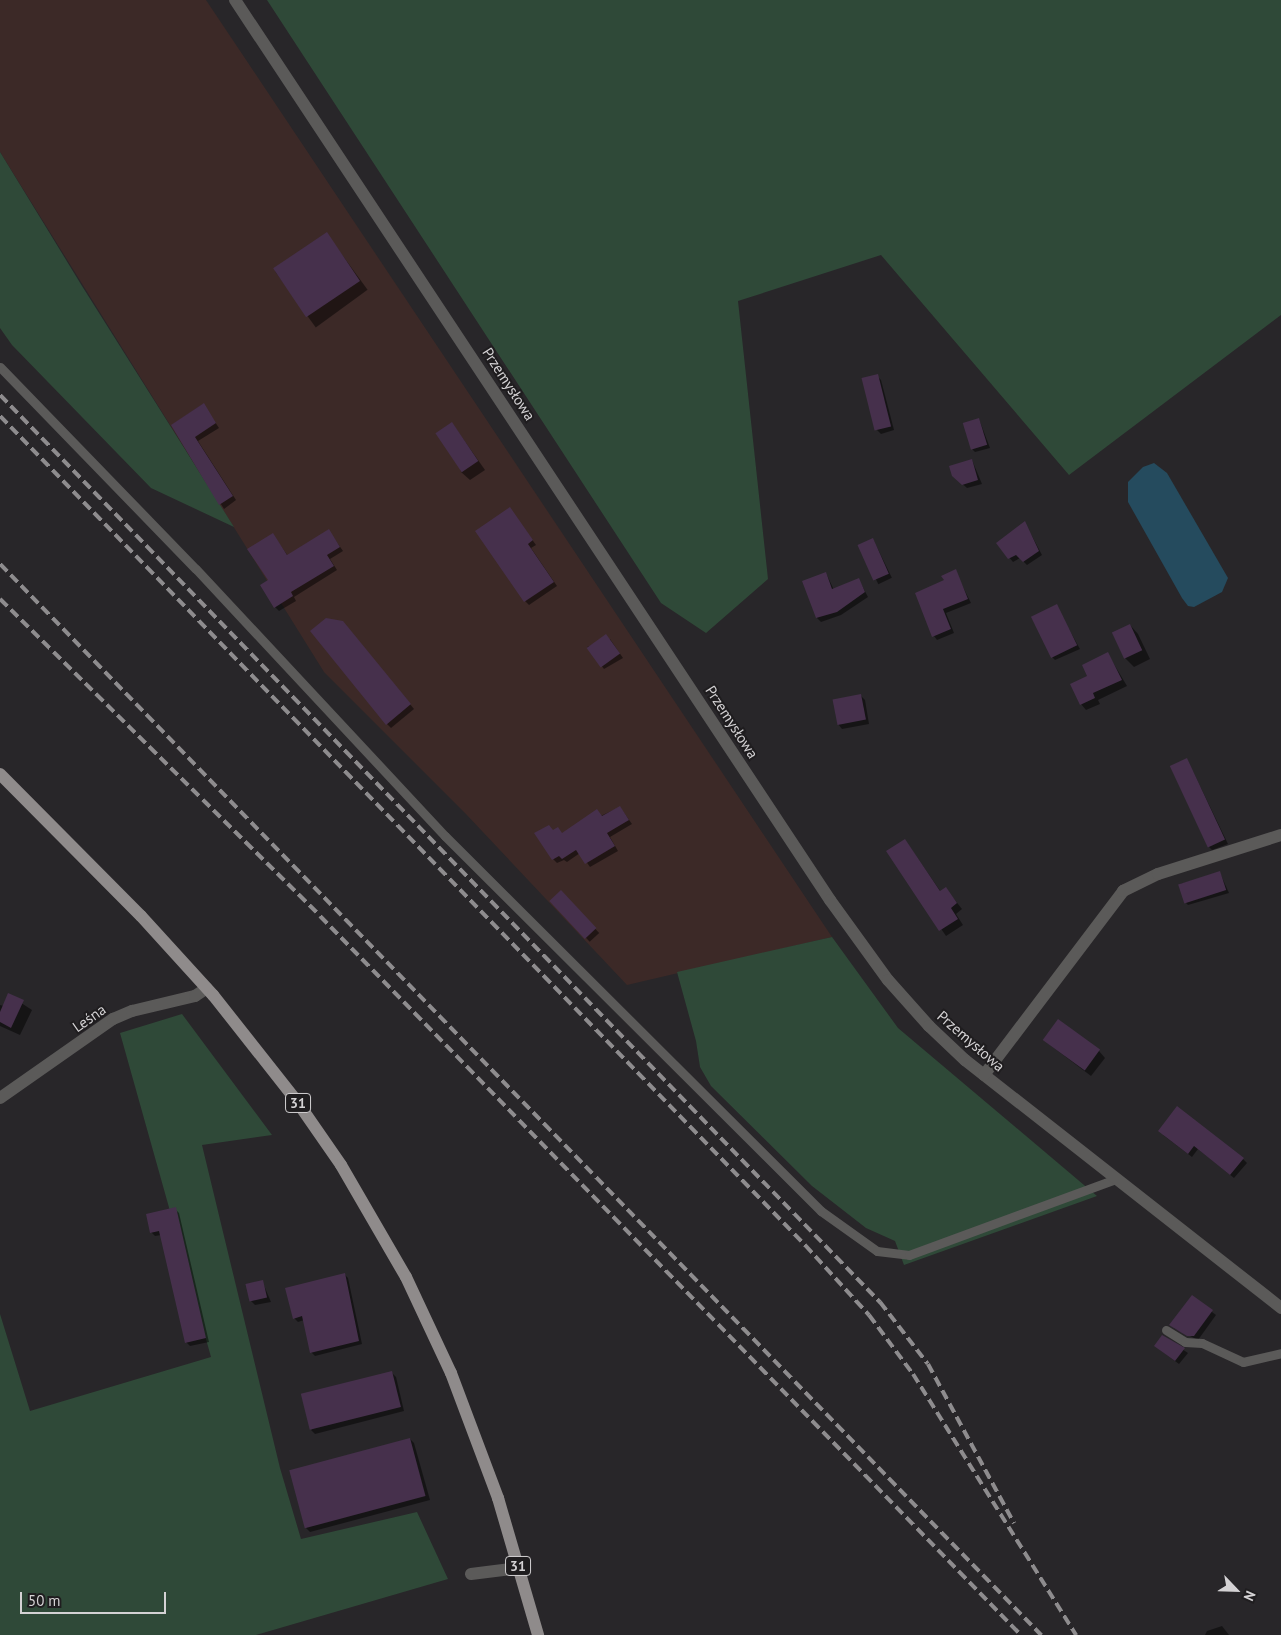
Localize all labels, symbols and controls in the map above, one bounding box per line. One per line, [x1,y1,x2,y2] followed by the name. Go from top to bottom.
[479,344,539,424] street label: Przemysłowa
[702,682,762,762] street label: Przemysłowa
[69,1000,109,1036] street label: Leśna
[934,1007,1008,1075] street label: Przemysłowa
[284,1092,312,1114] road number: 31
[504,1554,532,1578] road number: 31
[1211,1565,1261,1615] north arrow
[22,1582,169,1614] scale bar
[1240,1588,1260,1604] text: N
[28,1591,61,1610] text: 50 m

